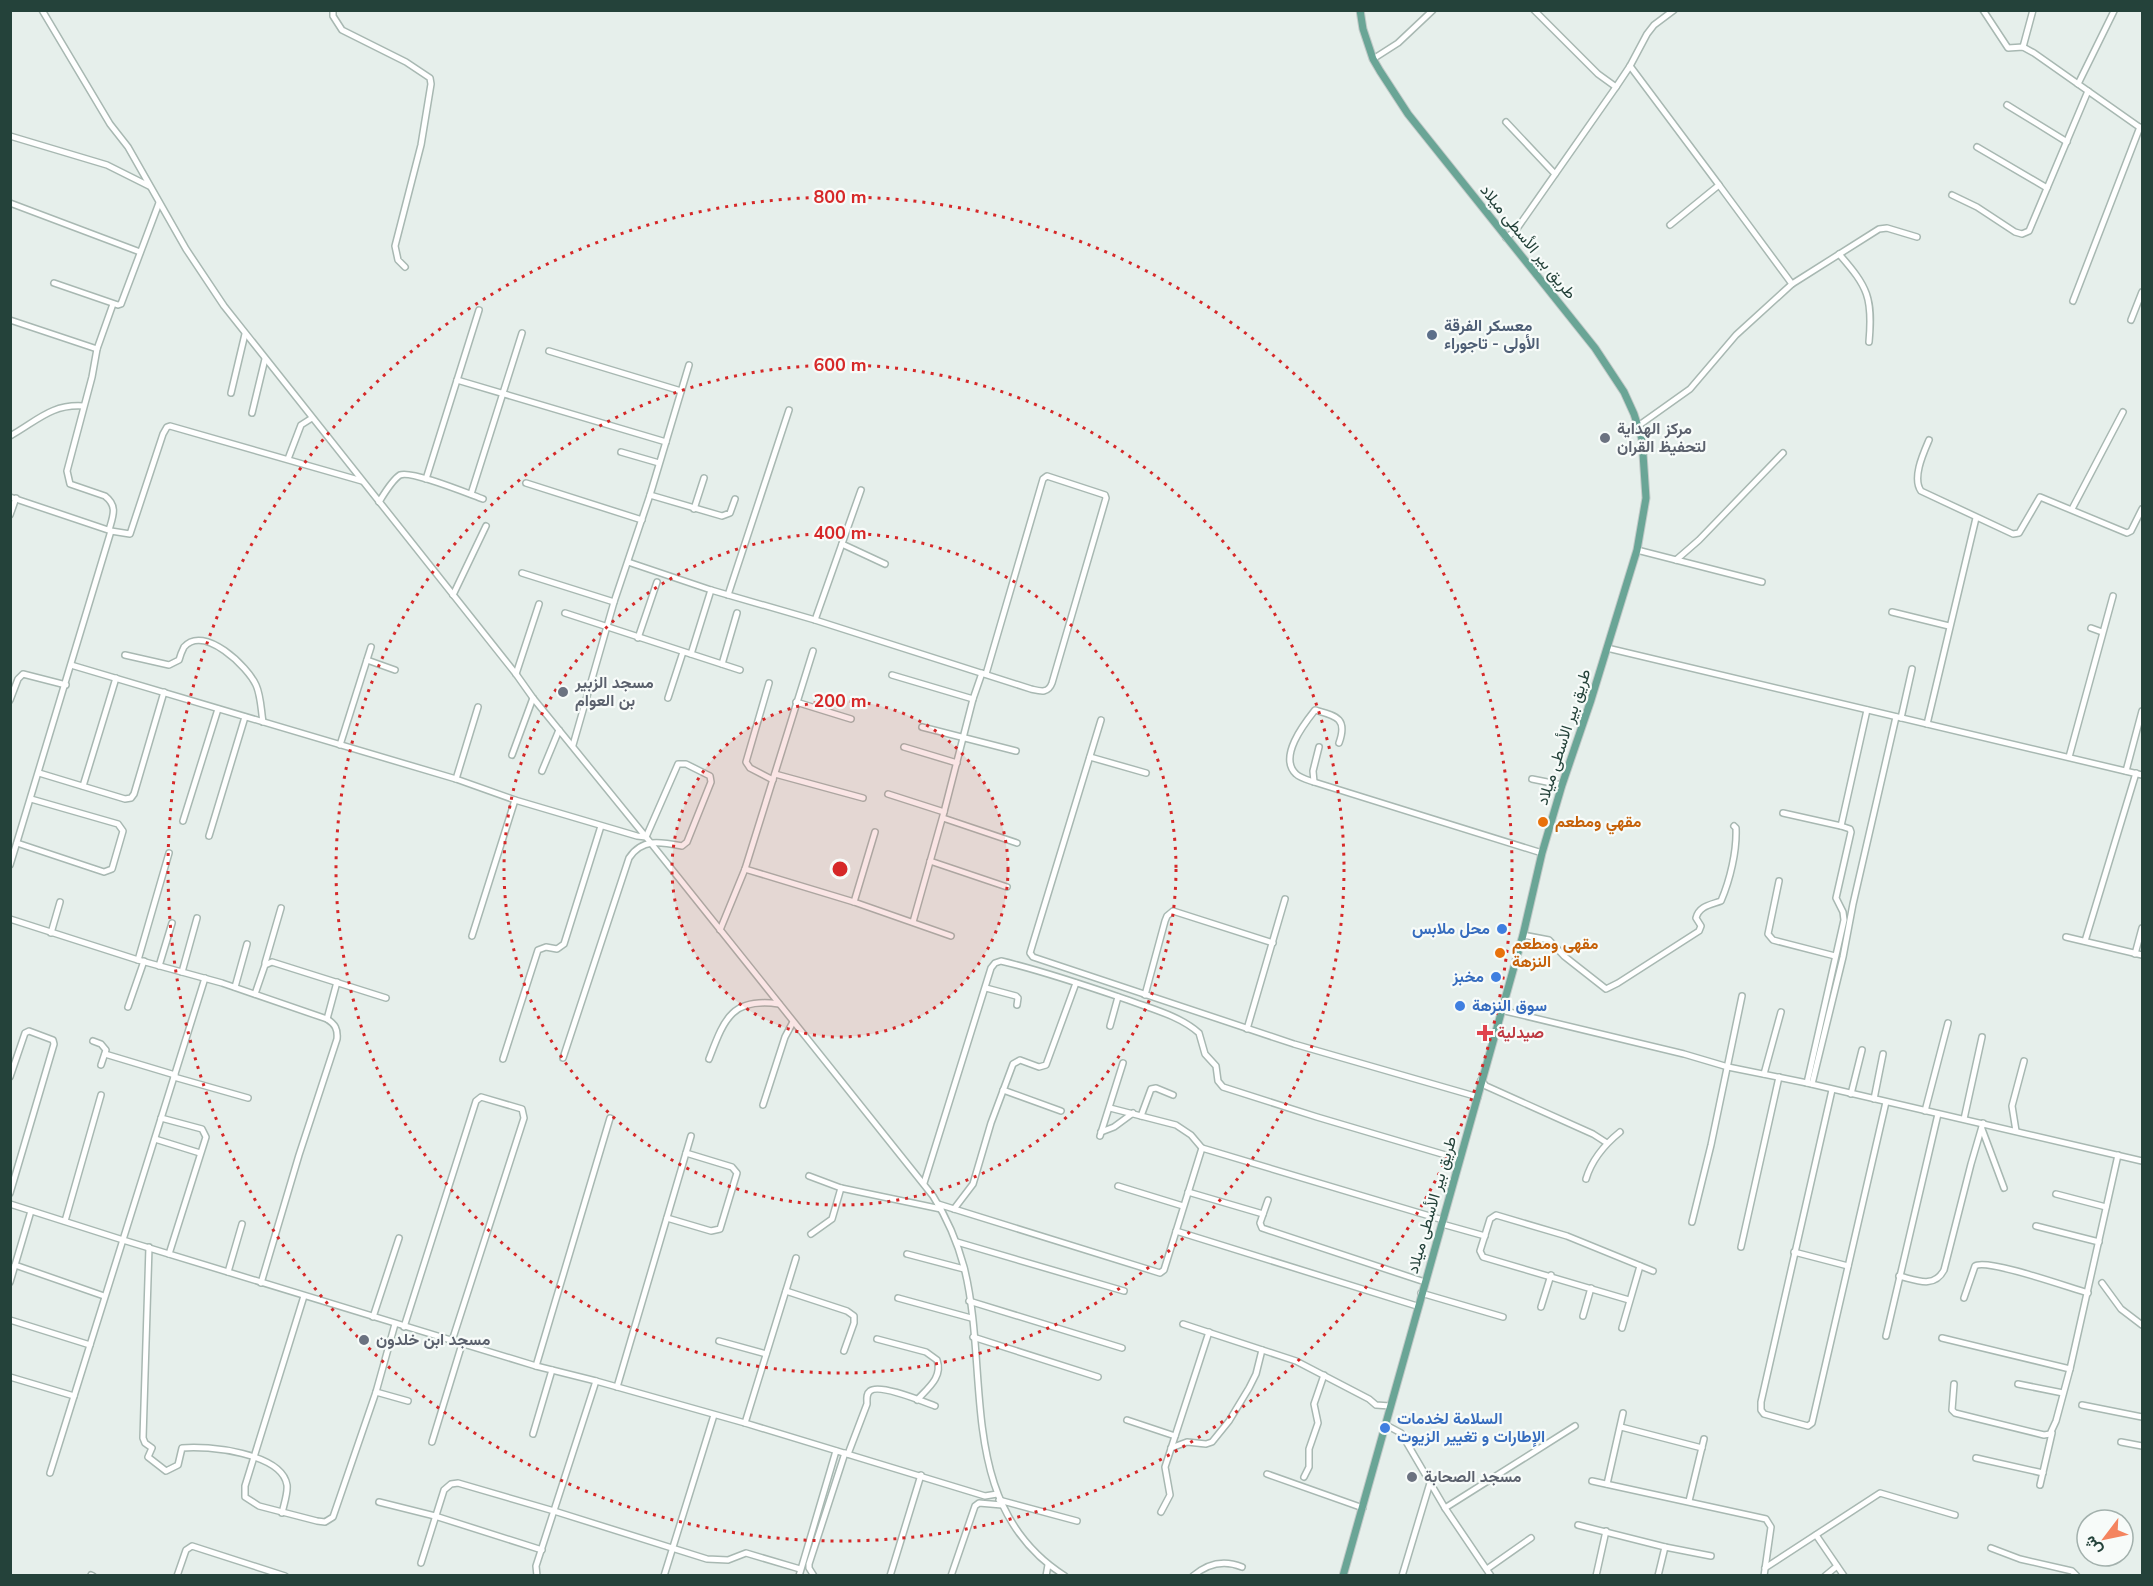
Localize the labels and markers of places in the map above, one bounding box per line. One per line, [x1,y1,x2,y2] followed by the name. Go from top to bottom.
[1444,315,1540,355] place label: معسكر الفرقة الأولى - تاجوراء
[1425,328,1439,342] marker: معسكر الفرقة الأولى - تاجوراء
[1617,418,1706,458] place label: مركز الهداية لتحفيظ القران
[1598,431,1612,445] marker: مركز الهداية لتحفيظ القران
[574,672,654,712] place label: مسجد الزبير بن العوام
[556,685,570,699] marker: مسجد الزبير بن العوام
[1555,811,1642,835] place label: مقهي ومطعم
[1536,815,1550,829] marker: مقهي ومطعم
[830,859,850,879] centre of rings
[1412,918,1490,940] place label: محل ملابس
[1495,922,1509,936] marker: محل ملابس
[1512,933,1599,973] place label: مقهى ومطعم النزهة
[1493,946,1507,960] marker: مقهى ومطعم النزهة
[1452,966,1484,988] place label: مخبز
[1489,970,1503,984] marker: مخبز
[1472,995,1547,1017] place label: سوق النزهة
[1453,999,1467,1013] marker: سوق النزهة
[1497,1022,1544,1044] place label: صيدلية
[1478,1026,1492,1040] marker: صيدلية
[376,1329,491,1351] place label: مسجد ابن خلدون
[357,1333,371,1347] marker: مسجد ابن خلدون
[1397,1408,1545,1448] place label: السلامة لخدمات الإطارات و تغيير الزيوت
[1378,1421,1392,1435] marker: السلامة لخدمات الإطارات و تغيير الزيوت
[1424,1466,1522,1488] place label: مسجد الصحابة
[1405,1470,1419,1484] marker: مسجد الصحابة

